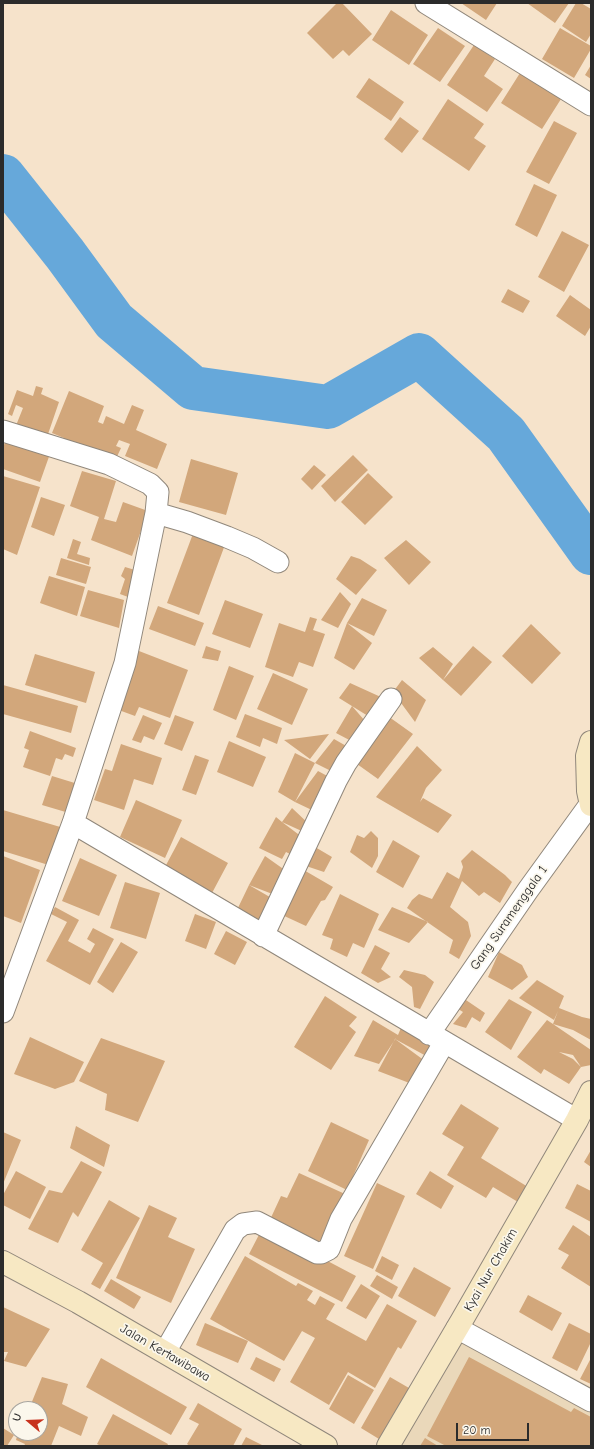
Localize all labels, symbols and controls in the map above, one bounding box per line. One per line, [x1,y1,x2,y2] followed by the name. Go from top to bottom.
[467,863,551,973] street label: Gang Suramenggala 1
[461,1226,521,1314] street label: Kyai Nur Chakim
[117,1321,213,1385] street label: Jalan Kertawibawa
[8,1401,48,1441] north arrow
[10,1412,24,1423] text: U
[458,1415,531,1441] scale bar
[463,1423,491,1437] text: 20 m

